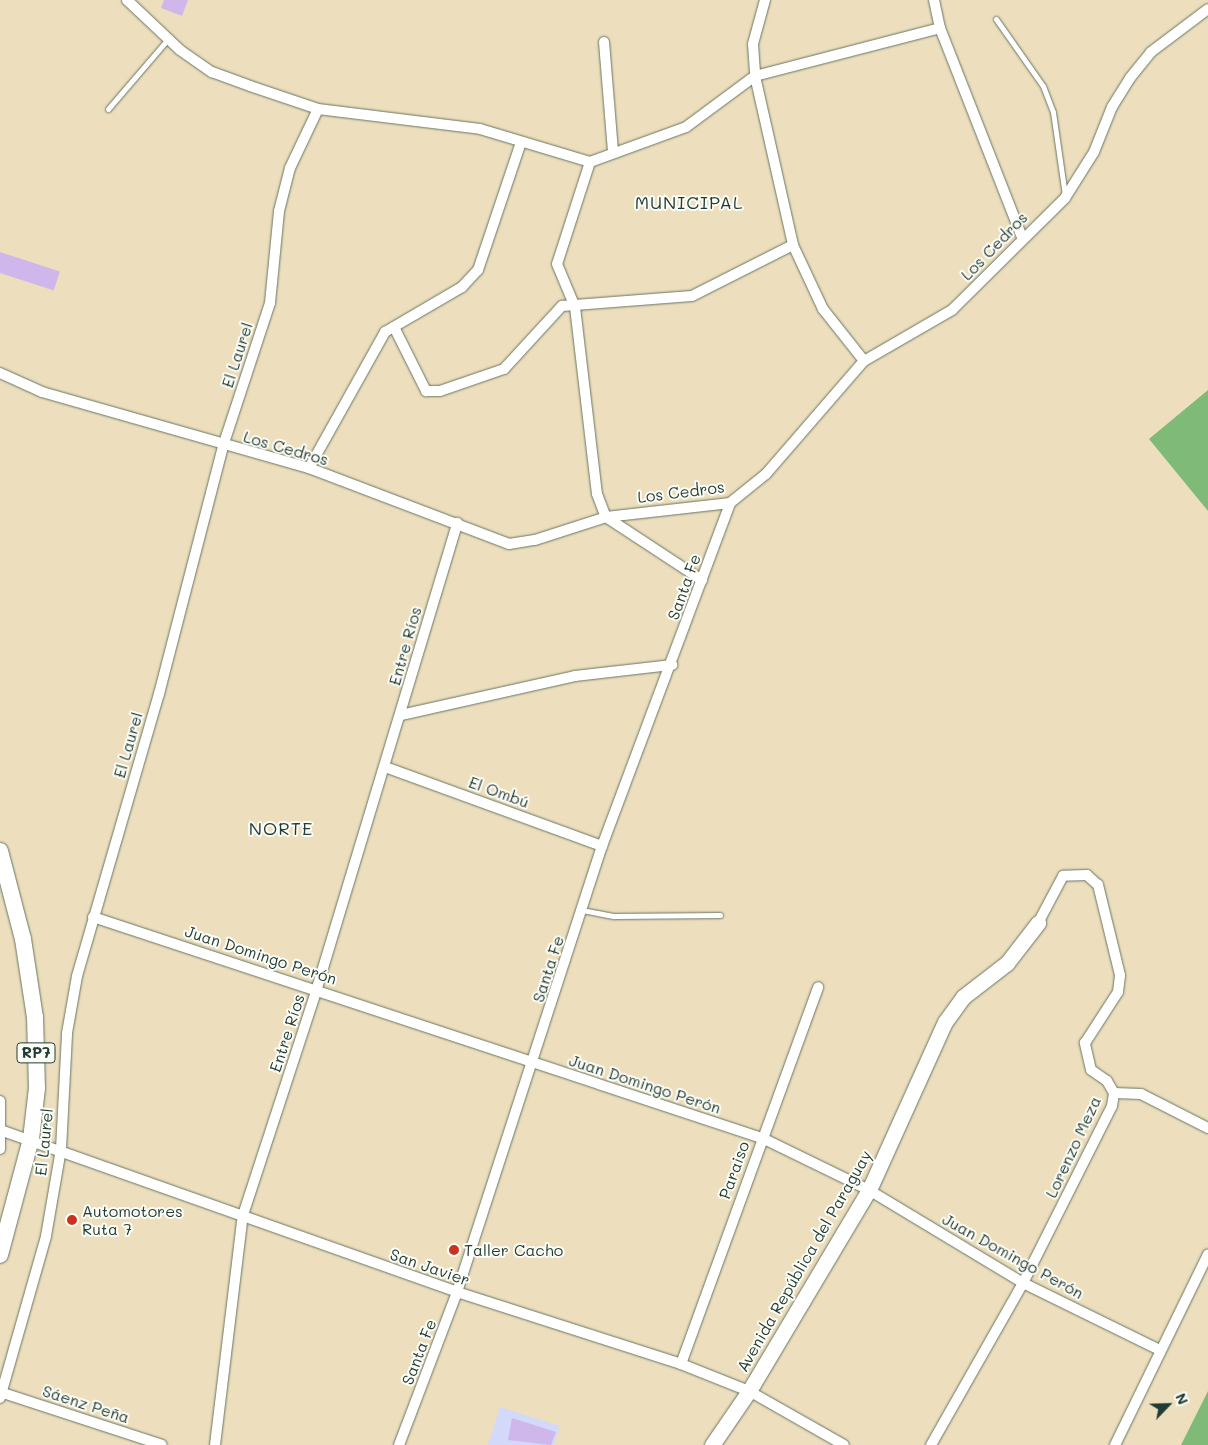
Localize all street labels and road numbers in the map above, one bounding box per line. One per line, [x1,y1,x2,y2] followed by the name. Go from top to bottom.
[957,208,1031,284] street label: Los Cedros
[217,320,257,390] street label: El Laurel
[241,427,331,469] street label: Los Cedros
[636,477,726,507] street label: Los Cedros
[663,551,705,623] street label: Santa Fe
[385,605,425,687] street label: Entre Ríos
[109,710,147,780] street label: El Laurel
[466,772,532,812] street label: El Ombú
[183,921,339,989] street label: Juan Domingo Perón
[528,933,568,1005] street label: Santa Fe
[265,992,309,1074] street label: Entre Ríos
[16,1040,56,1066] road number: RP7
[567,1050,723,1118] street label: Juan Domingo Perón
[1041,1093,1105,1201] street label: Lorenzo Meza
[31,1107,57,1177] street label: El Laurel
[715,1139,753,1201] street label: Paraiso
[733,1147,875,1375] street label: Avenida República del Paraguay
[939,1209,1087,1303] street label: Juan Domingo Perón
[388,1244,472,1290] street label: San Javier
[398,1316,440,1388] street label: Santa Fe
[40,1381,132,1427] street label: Sáenz Peña

